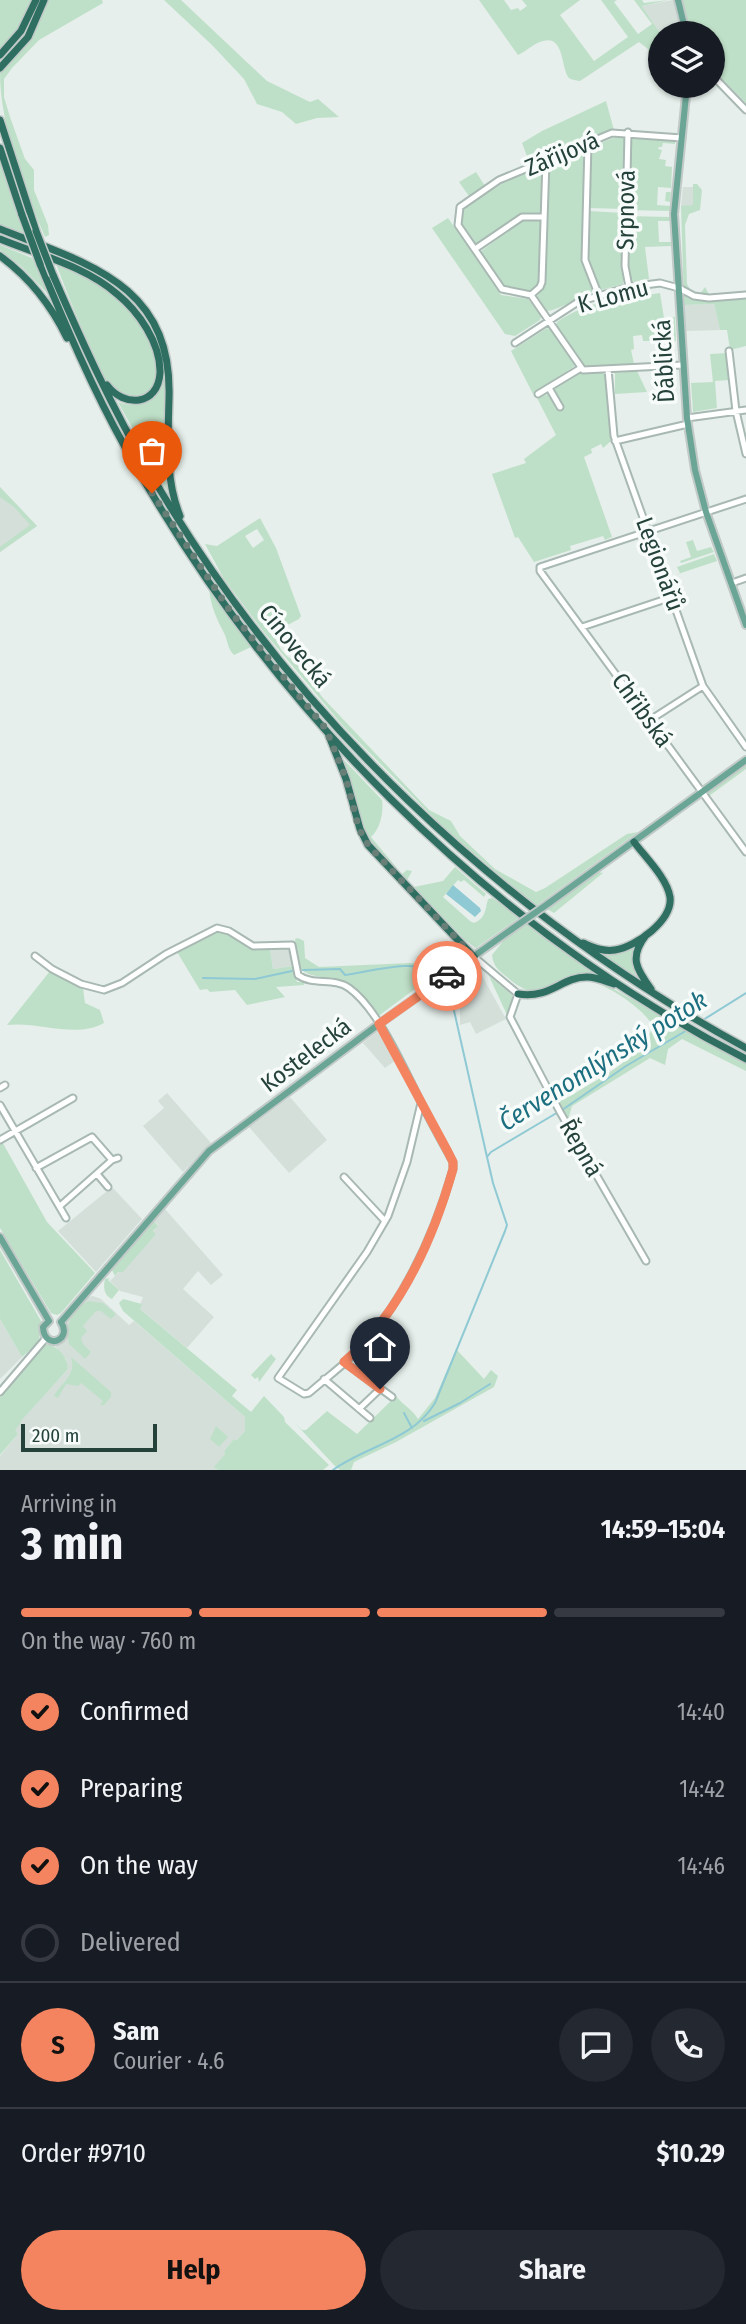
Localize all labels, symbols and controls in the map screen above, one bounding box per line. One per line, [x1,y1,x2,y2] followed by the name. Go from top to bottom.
[648,21,725,98] map controls
[648,21,725,98] button: layers
[521,126,603,182] street label: Zářijová
[611,170,641,250] street label: Srpnová
[575,273,651,319] street label: K Lomu
[648,319,680,403] street label: Ďáblická
[122,421,182,493] pin
[133,432,171,470] icon: bag
[630,514,690,614] street label: Legionářů
[253,599,337,693] street label: Cínovecká
[606,668,678,752] street label: Chřibská
[412,941,482,1011] courier
[428,957,466,995] icon: car
[493,984,713,1138] water label: Červenomlýnský potok
[255,1012,357,1098] street label: Kostelecká
[553,1114,609,1182] street label: Řepná
[350,1317,410,1389] pin
[361,1328,399,1366] icon: home
[21,1421,158,1453] scale bar
[32,1424,79,1447] text: 200 m
[21,1490,117,1518] text: Arriving in
[601,1514,725,1545] text: 14:59–15:04
[21,1516,123,1571] text: 3 min
[21,1627,196,1655] text: On the way · 760 m
[21,1693,59,1731] icon: check
[80,1696,190,1727] text: Confirmed
[677,1698,725,1726] text: 14:40
[21,1770,59,1808] icon: check
[80,1773,182,1804] text: Preparing
[679,1775,725,1803] text: 14:42
[21,1847,59,1885] icon: check
[80,1850,198,1881] text: On the way
[678,1852,725,1880] text: 14:46
[80,1927,181,1958] text: Delivered
[559,2008,633,2082] button: chat
[651,2008,725,2082] button: phone
[113,2016,159,2047] text: Sam
[51,2030,65,2061] text: S
[113,2047,224,2075] text: Courier · 4.6
[21,2138,146,2169] text: Order #9710
[656,2138,725,2169] text: $10.29
[21,2230,366,2310] button: Help
[380,2230,725,2310] button: Share

